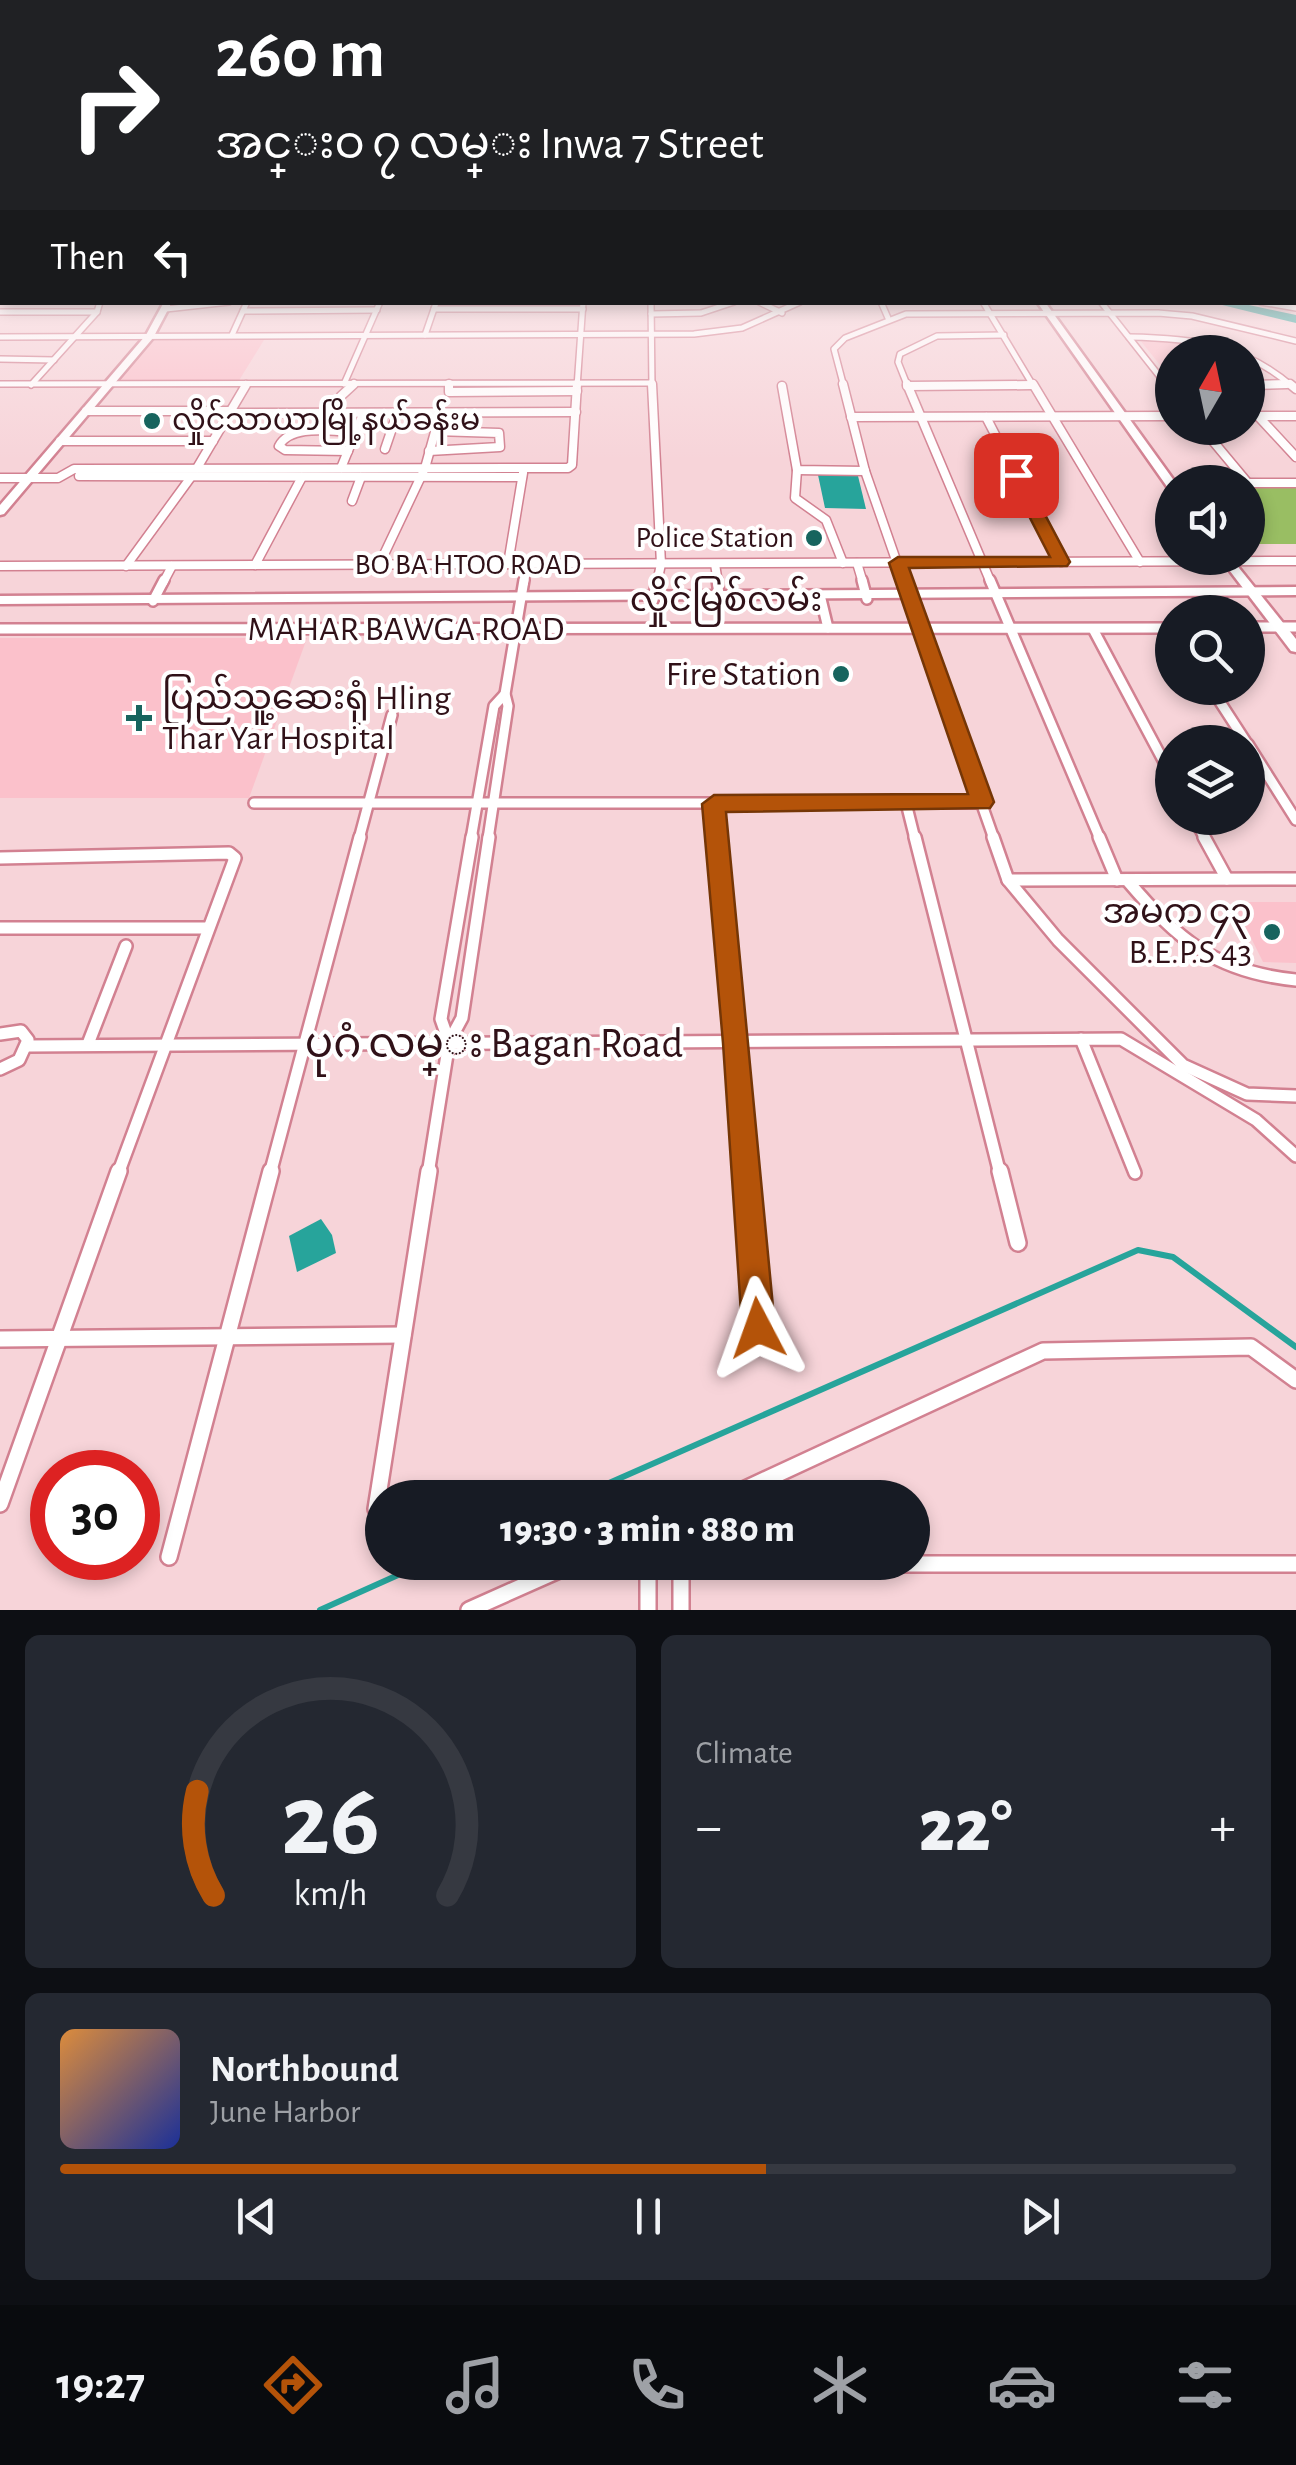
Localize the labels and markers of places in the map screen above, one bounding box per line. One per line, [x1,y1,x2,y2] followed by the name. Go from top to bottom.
[172,398,480,445] place label: လှိုင်သာယာမြို့နယ်ခန်းမ
[141,410,163,432] marker: လှိုင်သာယာမြို့နယ်ခန်းမ
[974,433,1059,518] pin
[636,523,794,553] place label: Police Station
[803,527,825,549] marker: Police Station
[666,657,821,692] place label: Fire Station
[830,663,852,685] marker: Fire Station
[162,673,451,756] place label: ပြည်သူ့ဆေးရုံ Hling Thar Yar Hospital
[126,705,152,731] marker: ပြည်သူ့ဆေးရုံ Hling Thar Yar Hospital
[1103,895,1252,970] place label: အမက ၄၃ B.E.P.S 43
[1261,921,1283,943] marker: အမက ၄၃ B.E.P.S 43

